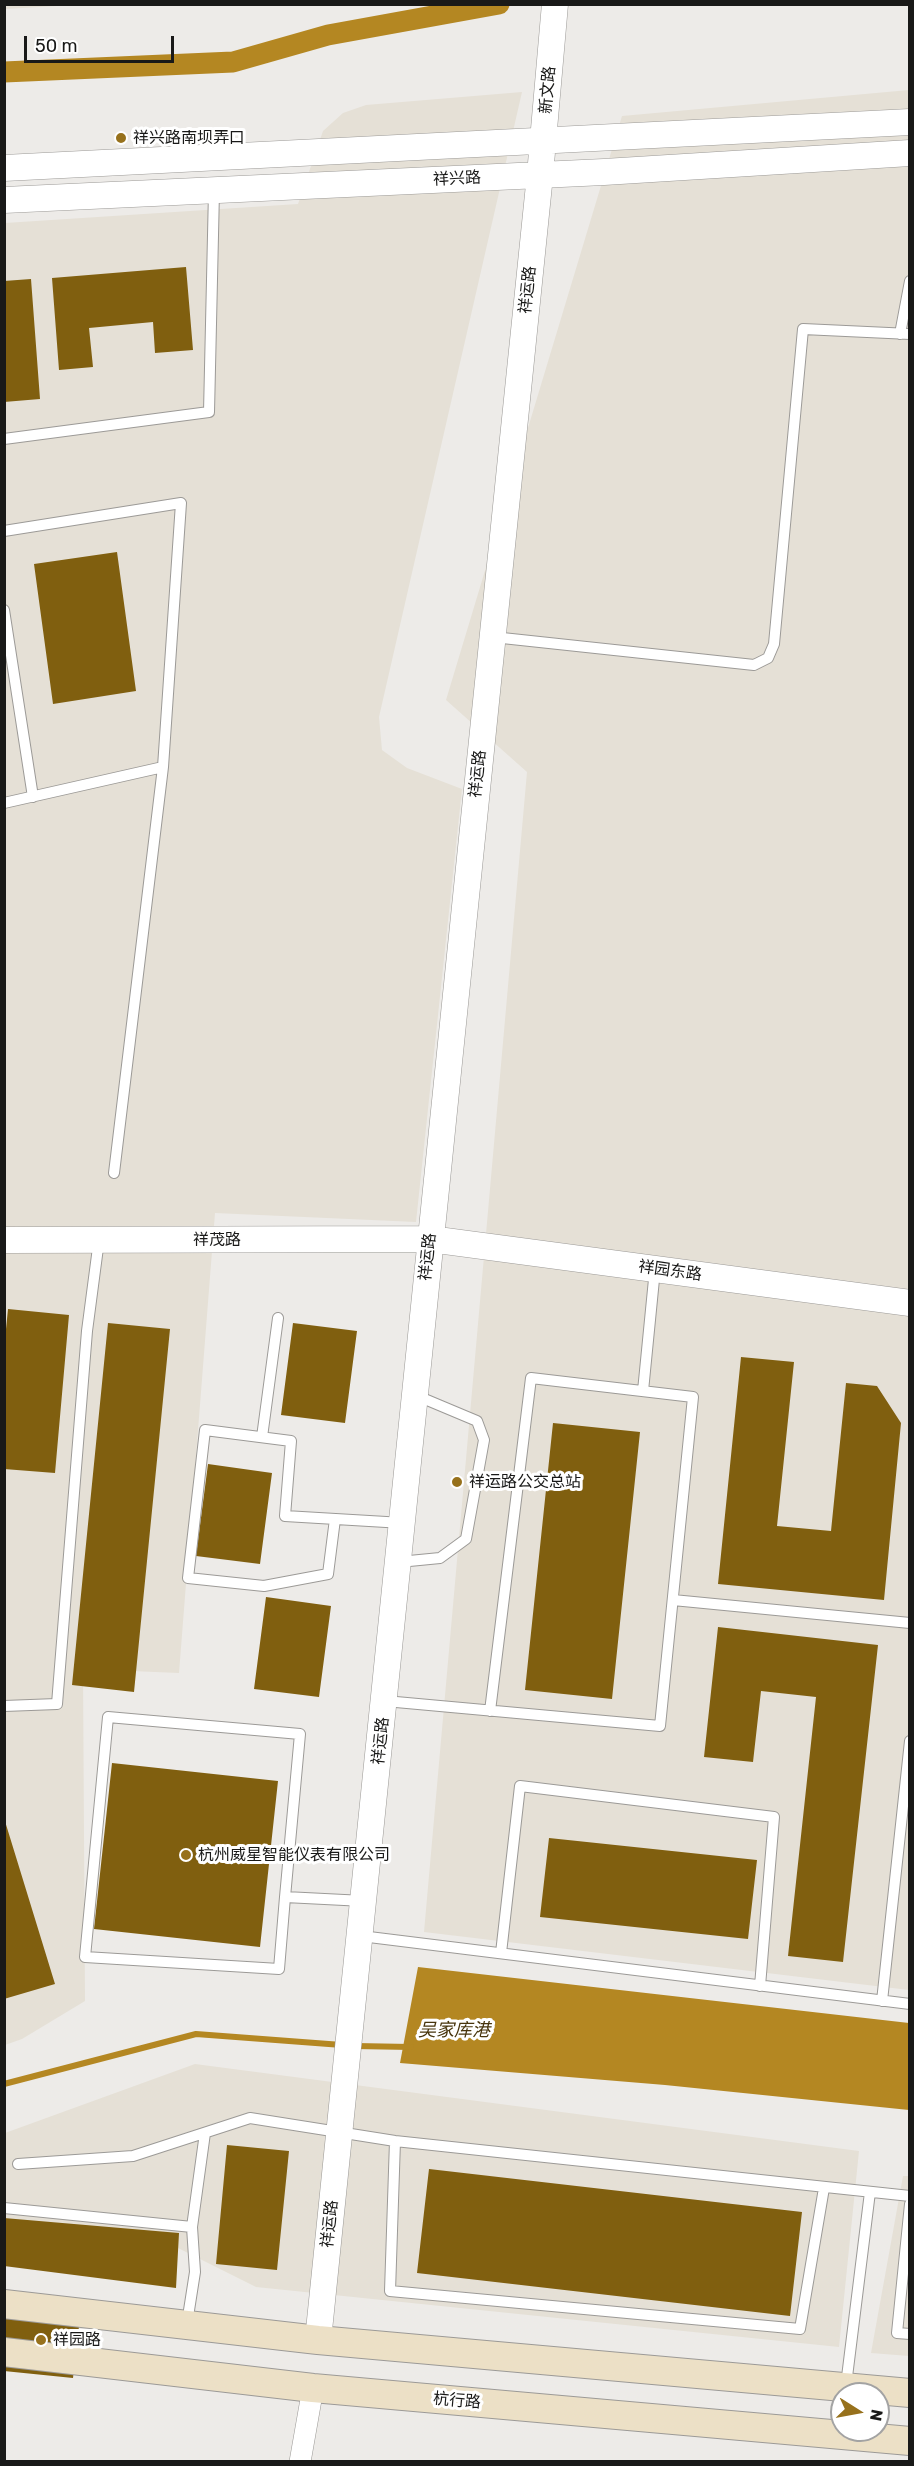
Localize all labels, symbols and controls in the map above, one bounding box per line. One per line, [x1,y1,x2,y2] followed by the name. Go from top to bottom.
[27,24,177,62] scale bar
[35,35,78,57] text: 50 m
[536,65,560,115] street label: 新文路
[133,128,245,148] place label: 祥兴路南坝弄口
[114,131,128,145] marker: 祥兴路南坝弄口
[433,168,481,190] street label: 祥兴路
[516,265,540,315] street label: 祥运路
[466,749,490,799] street label: 祥运路
[193,1230,241,1250] street label: 祥茂路
[416,1232,440,1282] street label: 祥运路
[637,1257,703,1285] street label: 祥园东路
[469,1472,581,1492] place label: 祥运路公交总站
[450,1475,464,1489] marker: 祥运路公交总站
[369,1716,393,1766] street label: 祥运路
[198,1845,390,1865] place label: 杭州威星智能仪表有限公司
[179,1848,193,1862] marker: 杭州威星智能仪表有限公司
[418,2020,490,2042] water label: 吴家库港
[318,2199,342,2249] street label: 祥运路
[53,2330,101,2350] place label: 祥园路
[34,2333,48,2347] marker: 祥园路
[830,2382,890,2442] north arrow
[432,2389,482,2413] street label: 杭行路
[866,2408,887,2423] text: N

